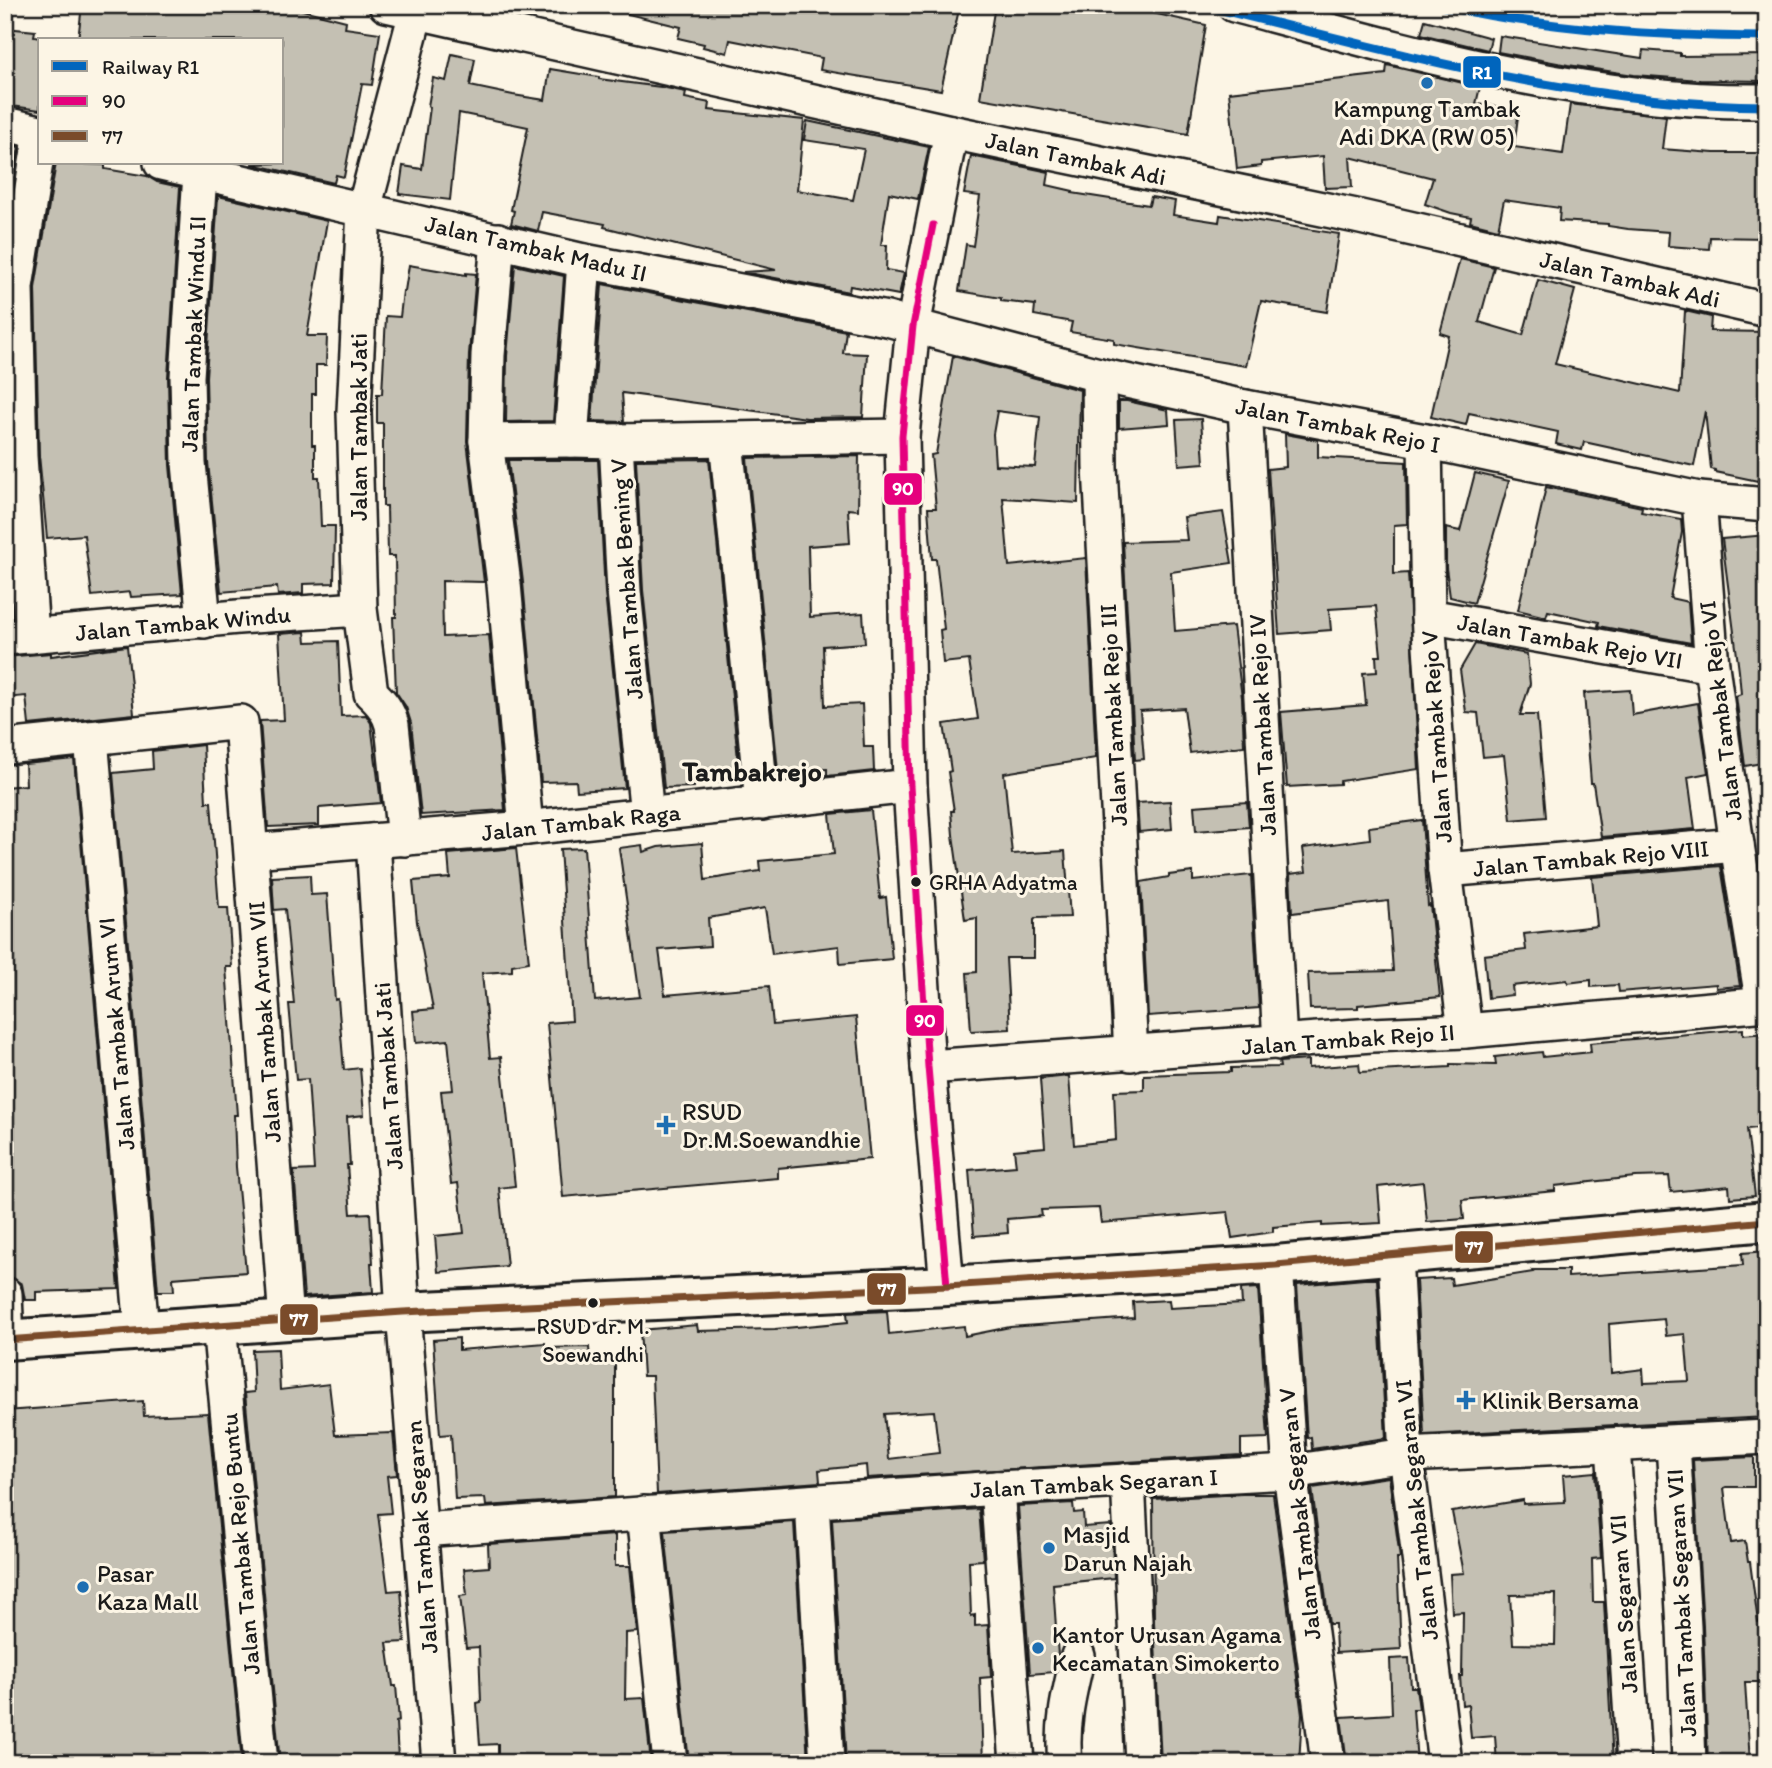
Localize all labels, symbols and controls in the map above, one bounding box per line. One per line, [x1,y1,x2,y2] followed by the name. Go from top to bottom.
[38,38,284,164] legend
[102,54,199,79] text: Railway R1
[1462,55,1502,89] line badge: R1
[1472,61,1492,84] text: R1
[1419,75,1435,91] marker: Kampung Tambak Adi DKA (RW 05)
[102,88,126,113] text: 90
[1334,94,1521,151] place label: Kampung Tambak Adi DKA (RW 05)
[102,124,123,149] text: 77
[983,125,1169,191] street label: Jalan Tambak Adi
[422,208,650,288] street label: Jalan Tambak Madu II
[174,215,212,453] street label: Jalan Tambak Windu II
[1537,244,1723,314] street label: Jalan Tambak Adi
[344,333,373,521] street label: Jalan Tambak Jati
[1233,391,1443,459] street label: Jalan Tambak Rejo I
[603,458,649,700] street label: Jalan Tambak Bening V
[883,472,923,506] line badge: 90
[892,477,914,500] text: 90
[74,599,292,647] street label: Jalan Tambak Windu
[1692,599,1748,823] street label: Jalan Tambak Rejo VI
[1093,603,1133,827] street label: Jalan Tambak Rejo III
[1455,607,1685,675] street label: Jalan Tambak Rejo VII
[1242,614,1282,836] street label: Jalan Tambak Rejo IV
[1414,630,1458,844] street label: Jalan Tambak Rejo V
[681,754,822,788] district label: Tambakrejo
[480,797,683,847] street label: Jalan Tambak Raga
[1472,833,1710,883] street label: Jalan Tambak Rejo VIII
[929,869,1078,896] place label: GRHA Adyatma
[909,875,923,889] marker: GRHA Adyatma
[241,900,287,1144] street label: Jalan Tambak Arum VII
[91,917,141,1151] street label: Jalan Tambak Arum VI
[367,981,409,1171] street label: Jalan Tambak Jati
[905,1004,945,1037] line badge: 90
[914,1009,936,1032] text: 90
[1240,1017,1456,1061] street label: Jalan Tambak Rejo II
[682,1097,861,1154] place label: RSUD Dr.M.Soewandhie
[656,1115,676,1135] marker: RSUD Dr.M.Soewandhie
[1454,1230,1494,1264] line badge: 77
[1464,1236,1484,1259] text: 77
[866,1272,907,1306] line badge: 77
[877,1278,897,1301] text: 77
[586,1296,600,1310] marker: RSUD dr. M. Soewandhi
[279,1303,319,1336] line badge: 77
[289,1308,309,1331] text: 77
[536,1313,650,1368] place label: RSUD dr. M. Soewandhi
[1388,1378,1444,1642] street label: Jalan Tambak Segaran VI
[1482,1386,1639,1415] place label: Klinik Bersama
[1271,1387,1327,1641] street label: Jalan Tambak Segaran V
[1456,1390,1476,1410] marker: Klinik Bersama
[214,1412,266,1676] street label: Jalan Tambak Rejo Buntu
[398,1419,444,1655] street label: Jalan Tambak Segaran
[969,1462,1219,1504] street label: Jalan Tambak Segaran I
[1659,1468,1703,1738] street label: Jalan Tambak Segaran VII
[1602,1514,1644,1694] street label: Jalan Segaran VII
[1063,1520,1192,1577] place label: Masjid Darun Najah
[1041,1540,1057,1556] marker: Masjid Darun Najah
[97,1559,199,1616] place label: Pasar Kaza Mall
[75,1579,91,1595] marker: Pasar Kaza Mall
[1052,1620,1282,1677] place label: Kantor Urusan Agama Kecamatan Simokerto
[1030,1640,1046,1656] marker: Kantor Urusan Agama Kecamatan Simokerto

